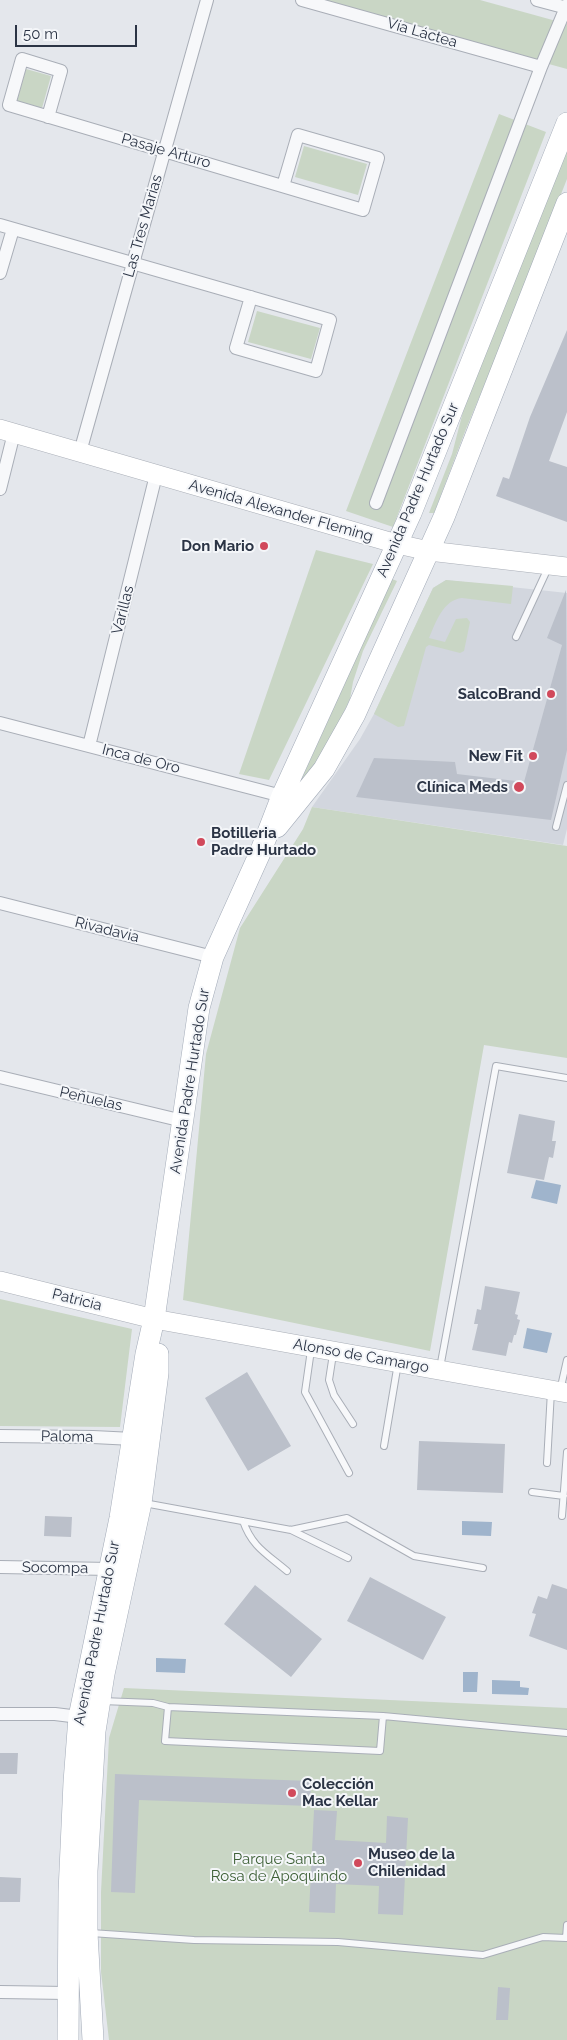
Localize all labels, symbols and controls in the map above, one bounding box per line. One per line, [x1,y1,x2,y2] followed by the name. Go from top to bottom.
[385,14,459,52] street label: Vía Láctea
[18,15,140,47] scale bar
[23,25,58,43] text: 50 m
[119,130,213,172] street label: Pasaje Arturo
[120,173,166,279] street label: Las Tres Marias
[373,400,463,580] street label: Avenida Padre Hurtado Sur
[187,476,375,546] street label: Avenida Alexander Fleming
[181,537,254,555] place label: Don Mario
[258,540,270,552] marker: Don Mario
[108,584,138,636] street label: Varillas
[458,685,541,703] place label: SalcoBrand
[545,688,557,700] marker: SalcoBrand
[100,741,182,777] street label: Inca de Oro
[469,747,523,765] place label: New Fit
[527,750,539,762] marker: New Fit
[417,778,508,796] place label: Clínica Meds
[512,780,526,794] marker: Clínica Meds
[211,824,316,859] place label: Botilleria Padre Hurtado
[195,836,207,848] marker: Botilleria Padre Hurtado
[73,913,141,947] street label: Rivadavia
[166,987,214,1175] street label: Avenida Padre Hurtado Sur
[58,1083,124,1115] street label: Peñuelas
[50,1285,104,1315] street label: Patricia
[292,1335,430,1377] street label: Alonso de Camargo
[41,1428,93,1446] street label: Paloma
[70,1539,124,1727] street label: Avenida Padre Hurtado Sur
[22,1558,88,1578] street label: Socompa
[302,1775,378,1810] place label: Colección Mac Kellar
[286,1787,298,1799] marker: Colección Mac Kellar
[368,1845,455,1880] place label: Museo de la Chilenidad
[211,1850,347,1885] park label: Parque Santa Rosa de Apoquindo
[352,1857,364,1869] marker: Museo de la Chilenidad

